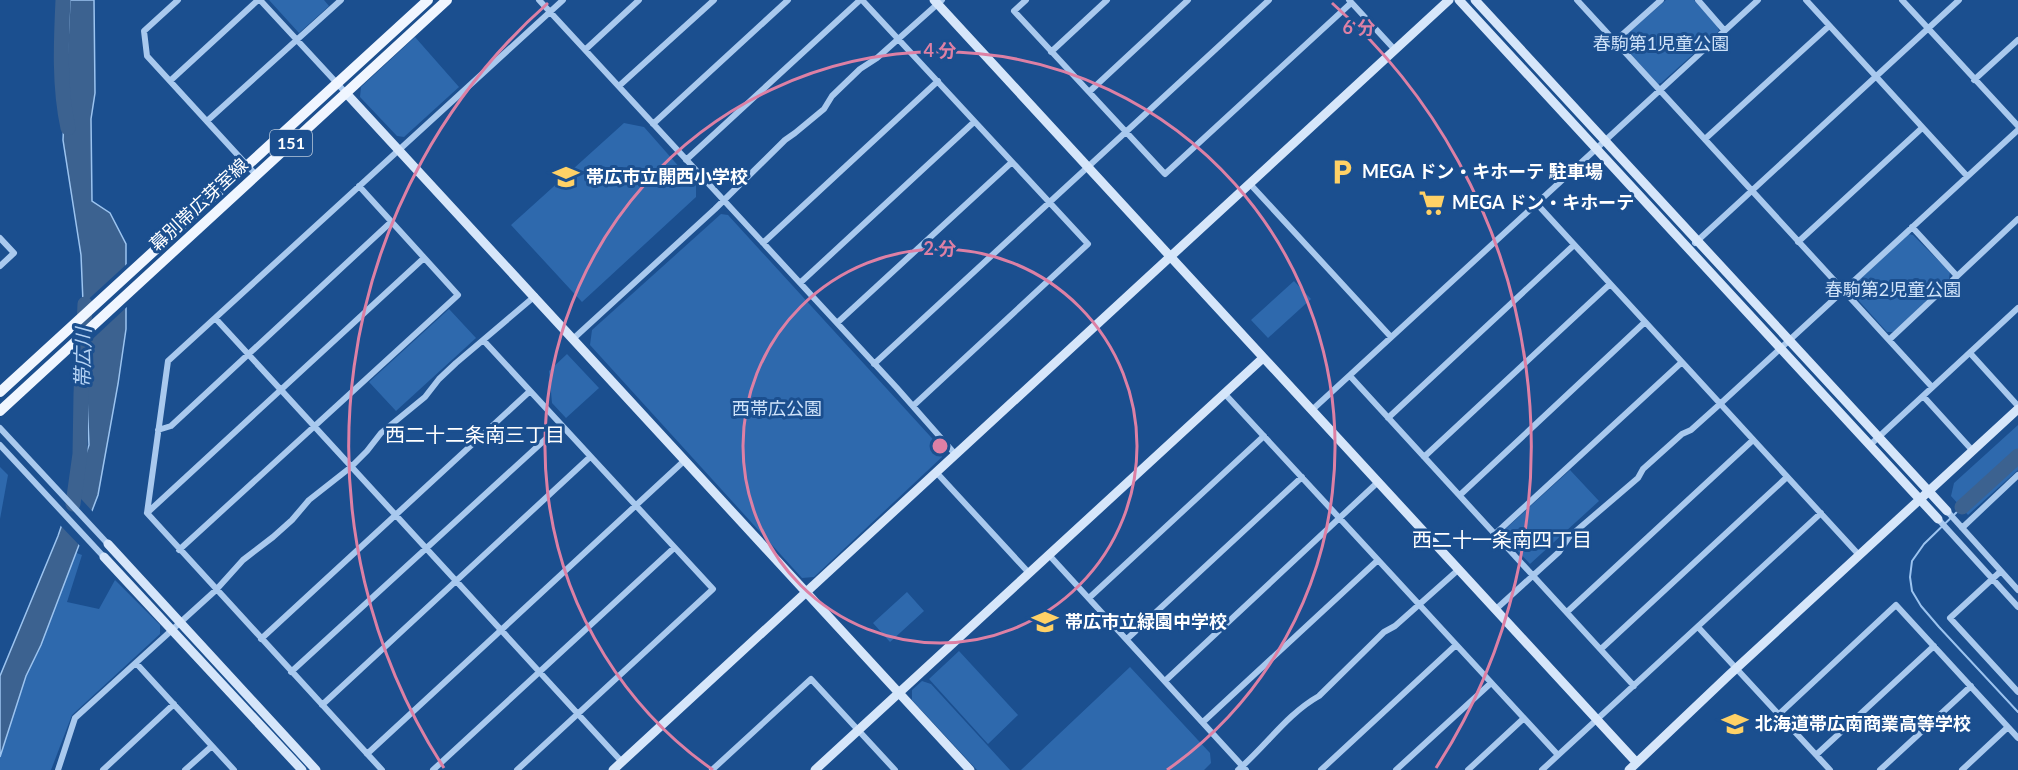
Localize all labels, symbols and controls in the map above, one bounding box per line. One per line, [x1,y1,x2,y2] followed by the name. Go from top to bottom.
[1343,16,1375,38] text: 6 分
[1593,32,1729,54] park label: 春駒第1児童公園
[924,39,956,61] text: 4 分
[270,130,312,156] road number: 151
[145,153,252,255] street label: 幕別帯広芽室線
[1327,157,1357,187] parking icon: MEGA ドン・キホーテ 駐車場
[1362,160,1603,182] place label: MEGA ドン・キホーテ 駐車場
[551,162,581,192] school or university icon: 帯広市立開西小学校
[586,165,748,187] place label: 帯広市立開西小学校
[1417,188,1447,218] supermarket icon: MEGA ドン・キホーテ
[1452,191,1634,213] place label: MEGA ドン・キホーテ
[924,237,956,259] text: 2 分
[1825,278,1961,300] park label: 春駒第2児童公園
[69,326,95,388] water label: 帯広川
[732,397,822,419] park label: 西帯広公園
[385,422,565,446] district label: 西二十二条南三丁目
[930,436,950,456] centre of rings
[1412,527,1592,551] district label: 西二十一条南四丁目
[1030,607,1060,637] school or university icon: 帯広市立緑園中学校
[1065,610,1227,632] place label: 帯広市立緑園中学校
[1720,709,1750,739] school or university icon: 北海道帯広南商業高等学校
[1755,712,1971,734] place label: 北海道帯広南商業高等学校

